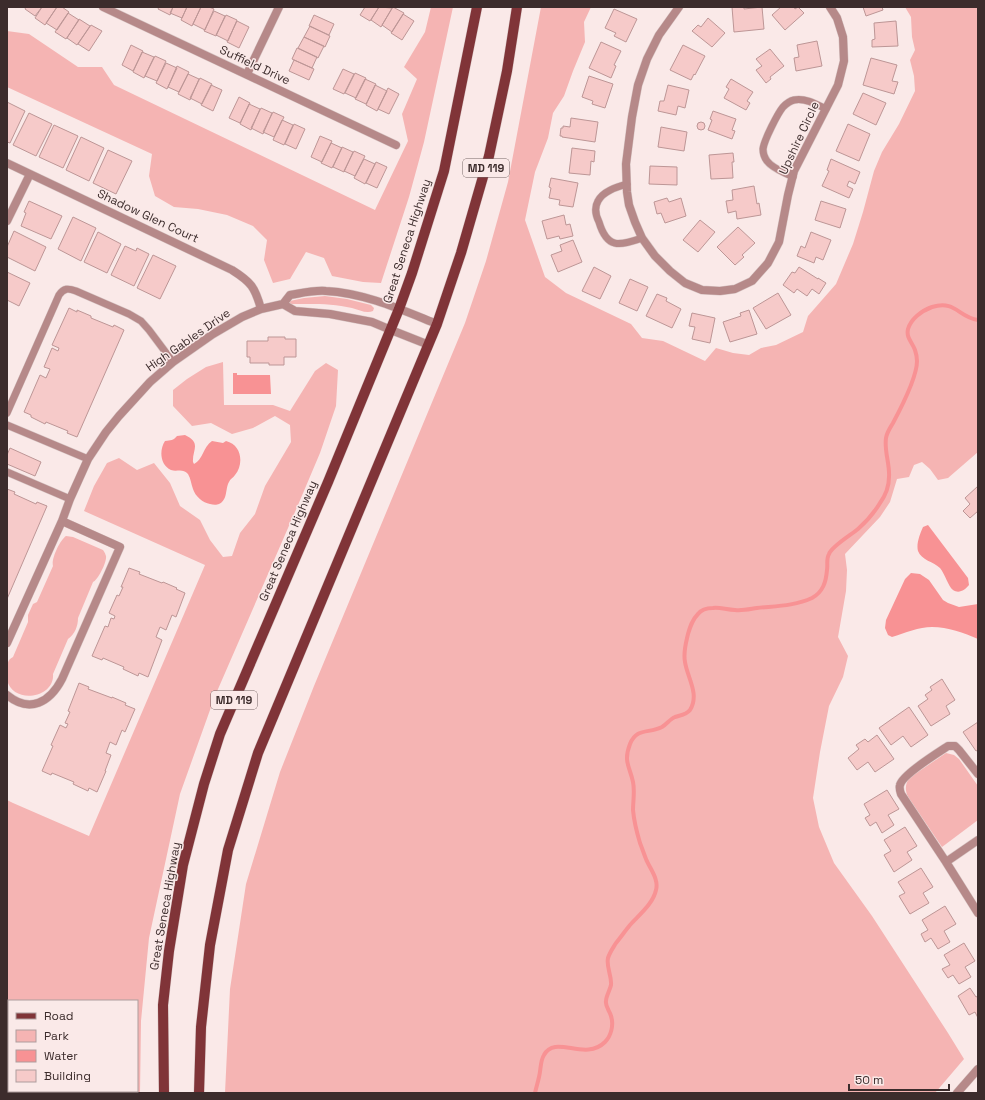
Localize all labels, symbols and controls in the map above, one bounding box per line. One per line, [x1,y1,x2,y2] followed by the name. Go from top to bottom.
[217,42,293,88] street label: Suffield Drive
[775,99,823,177] street label: Upshire Circle
[463,159,509,177] road number: MD 119
[379,177,435,305] street label: Great Seneca Highway
[95,185,201,247] street label: Shadow Glen Court
[143,305,233,375] street label: High Gables Drive
[255,478,321,604] street label: Great Seneca Highway
[211,691,257,709] road number: MD 119
[146,841,184,971] street label: Great Seneca Highway
[8,1000,138,1092] legend
[44,1008,73,1024] text: Road
[44,1028,69,1044] text: Park
[44,1048,78,1064] text: Water
[849,1066,949,1092] scale bar
[44,1068,91,1084] text: Building
[855,1072,883,1088] text: 50 m

